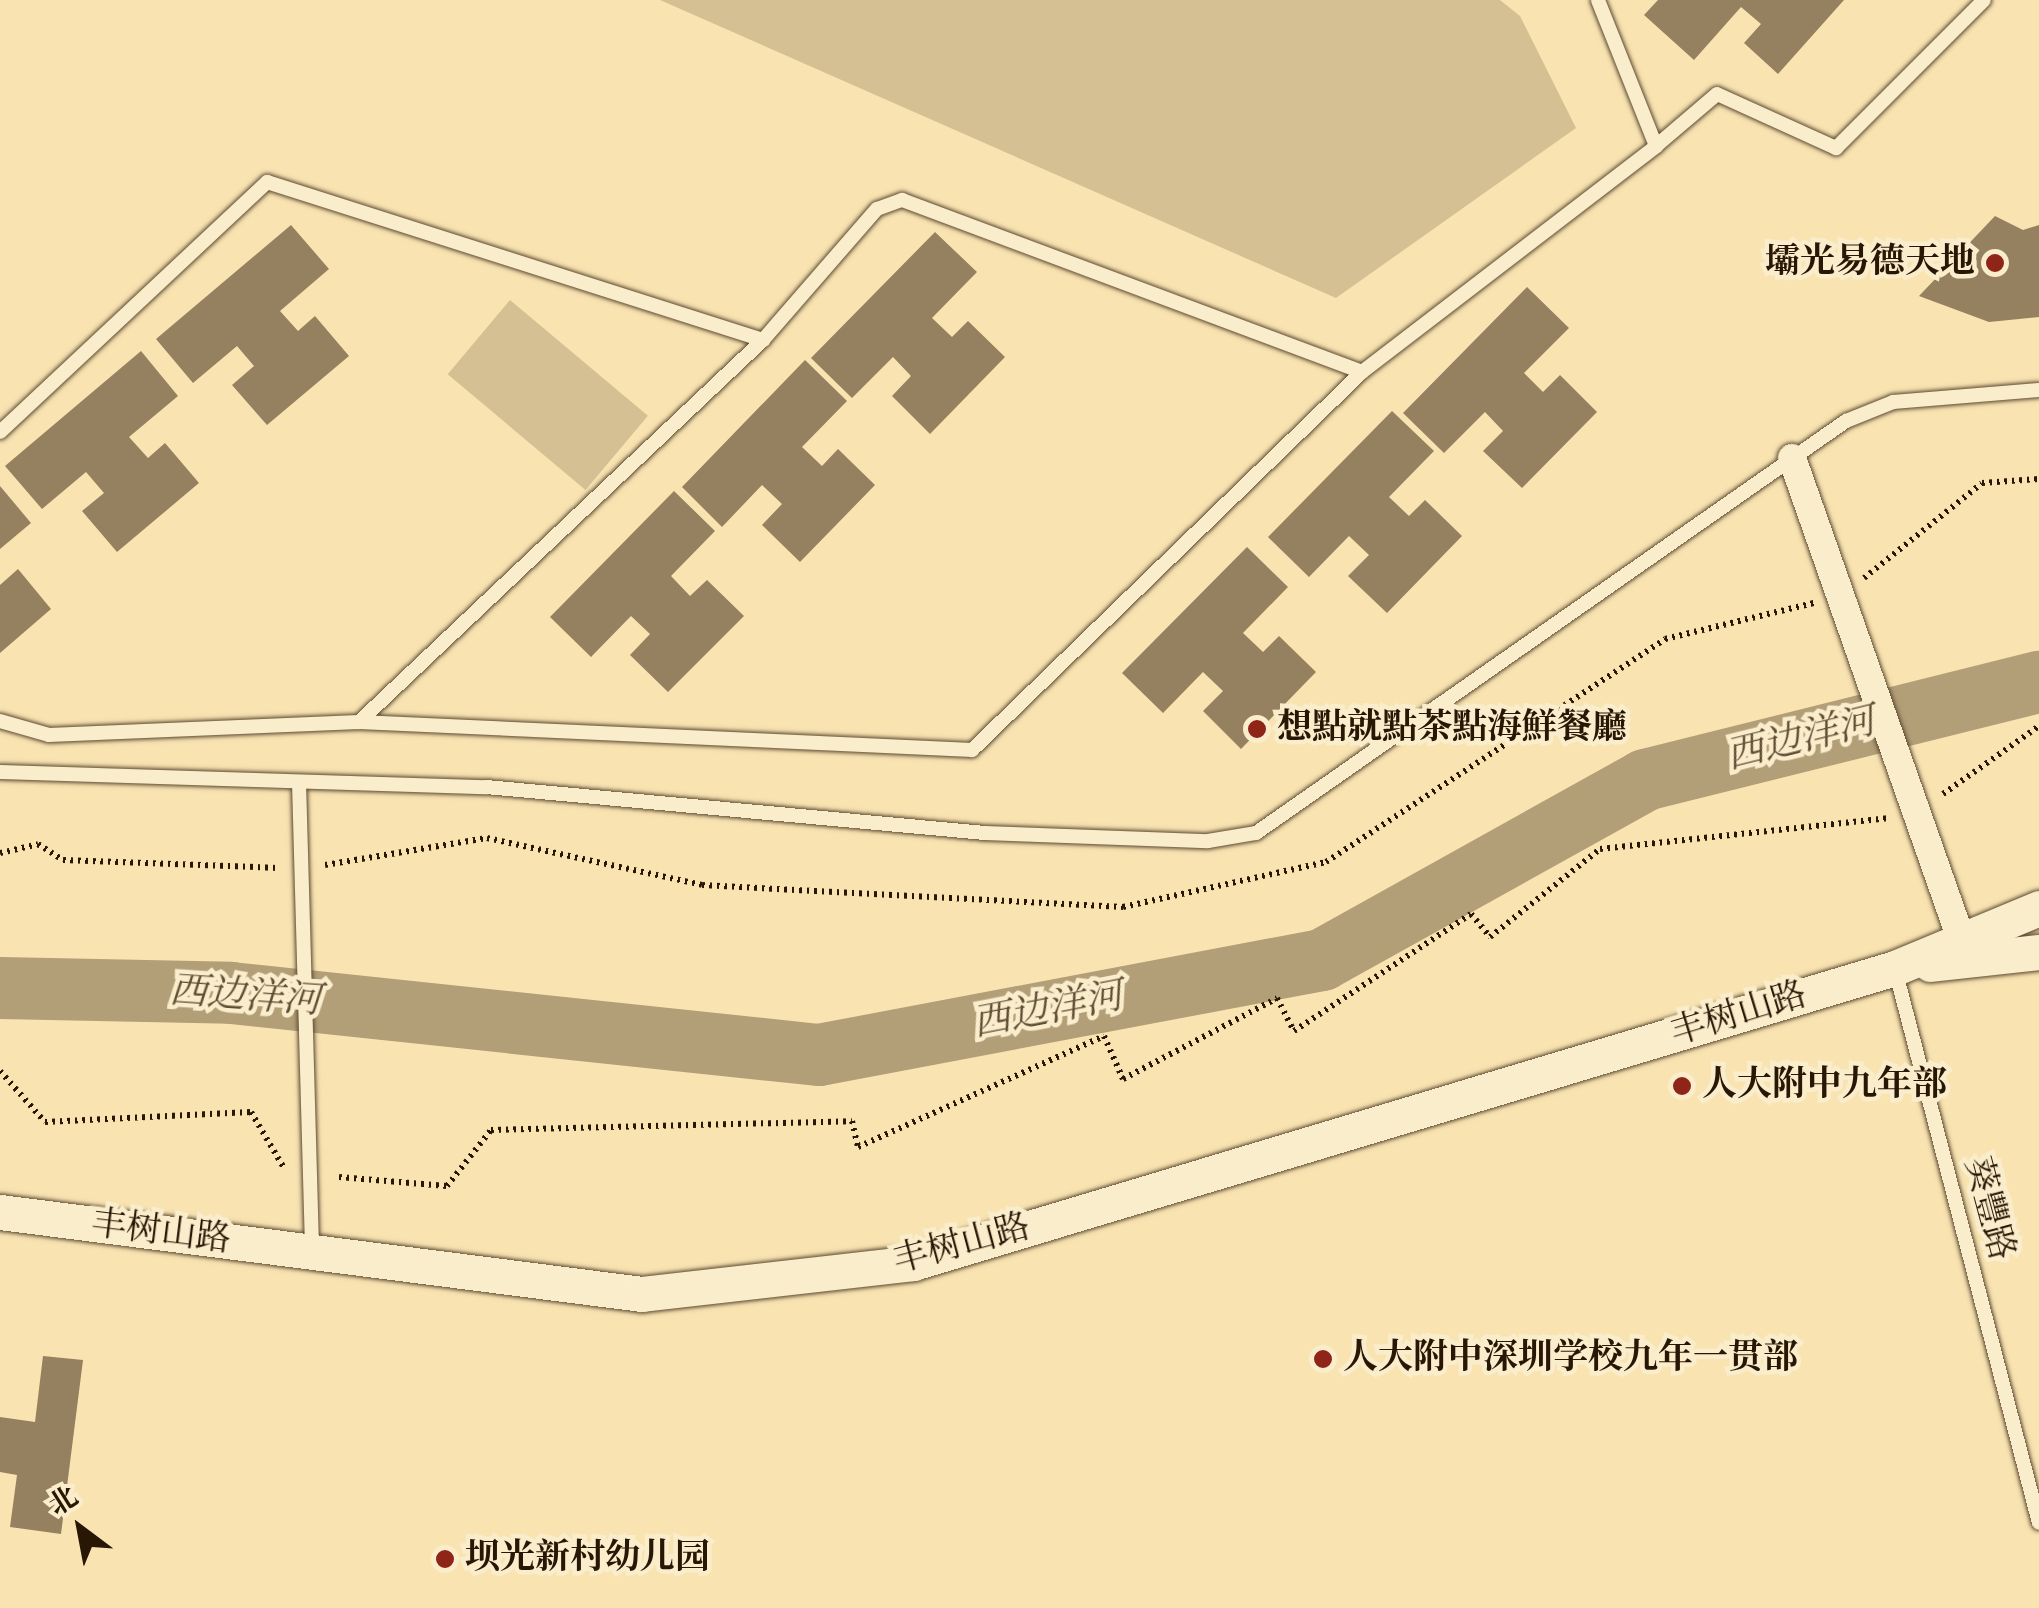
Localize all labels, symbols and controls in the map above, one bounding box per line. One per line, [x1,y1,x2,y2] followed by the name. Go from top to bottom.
[1765,242,1975,284] place label: 壩光易德天地
[1984,252,2006,274] marker: 壩光易德天地
[1722,700,1880,782] water label: 西边洋河
[1277,708,1627,750] place label: 想點就點茶點海鮮餐廳
[1246,718,1268,740] marker: 想點就點茶點海鮮餐廳
[168,970,322,1026] water label: 西边洋河
[1666,974,1812,1056] street label: 丰树山路
[969,975,1127,1049] water label: 西边洋河
[1702,1065,1947,1107] place label: 人大附中九年部
[1671,1075,1693,1097] marker: 人大附中九年部
[1954,1153,2022,1265] street label: 葵豐路
[89,1204,233,1262] street label: 丰树山路
[889,1207,1035,1283] street label: 丰树山路
[1343,1338,1798,1380] place label: 人大附中深圳学校九年一贯部
[1312,1348,1334,1370] marker: 人大附中深圳学校九年一贯部
[30,1478,130,1578] north arrow
[43,1480,85,1524] text: 北
[465,1538,710,1580] place label: 坝光新村幼儿园
[434,1548,456,1570] marker: 坝光新村幼儿园

